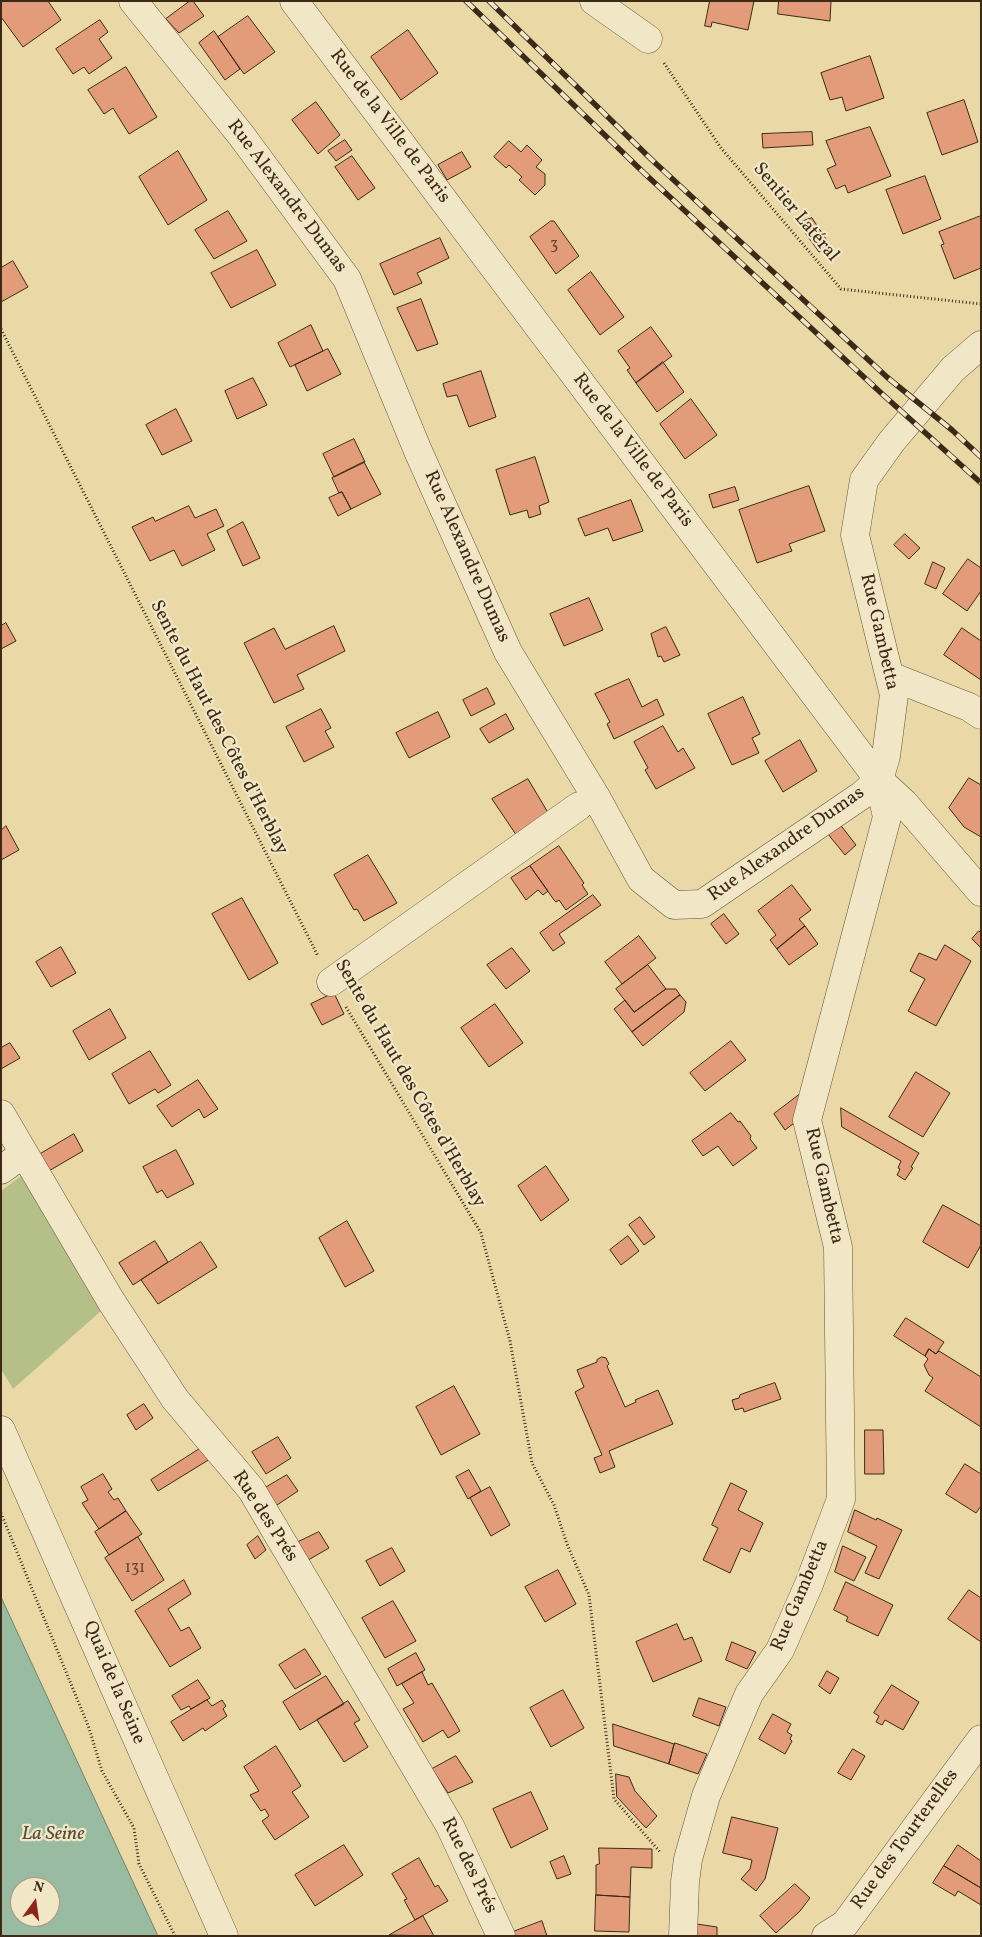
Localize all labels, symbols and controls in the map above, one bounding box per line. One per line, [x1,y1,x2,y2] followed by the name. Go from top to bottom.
[324,46,454,208] street label: Rue de la Ville de Paris
[221,116,351,278] street label: Rue Alexandre Dumas
[747,159,843,267] street label: Sentier Latéral
[550,236,558,256] house number: 3
[567,370,697,532] street label: Rue de la Ville de Paris
[418,468,514,646] street label: Rue Alexandre Dumas
[854,572,902,692] street label: Rue Gambetta
[144,597,292,859] street label: Sente du Haut des Côtes d'Herblay
[704,782,870,908] street label: Rue Alexandre Dumas
[328,956,490,1212] street label: Sente du Haut des Côtes d'Herblay
[799,1126,847,1246] street label: Rue Gambetta
[226,1467,302,1567] street label: Rue des Prés
[767,1537,835,1655] street label: Rue Gambetta
[125,1559,145,1579] house number: 131
[77,1618,149,1748] street label: Quai de la Seine
[847,1765,965,1915] street label: Rue des Tourterelles
[435,1814,501,1918] street label: Rue des Prés
[21,1823,85,1847] water label: La Seine
[10,1877,60,1927] north arrow
[31,1877,46,1898] text: N

